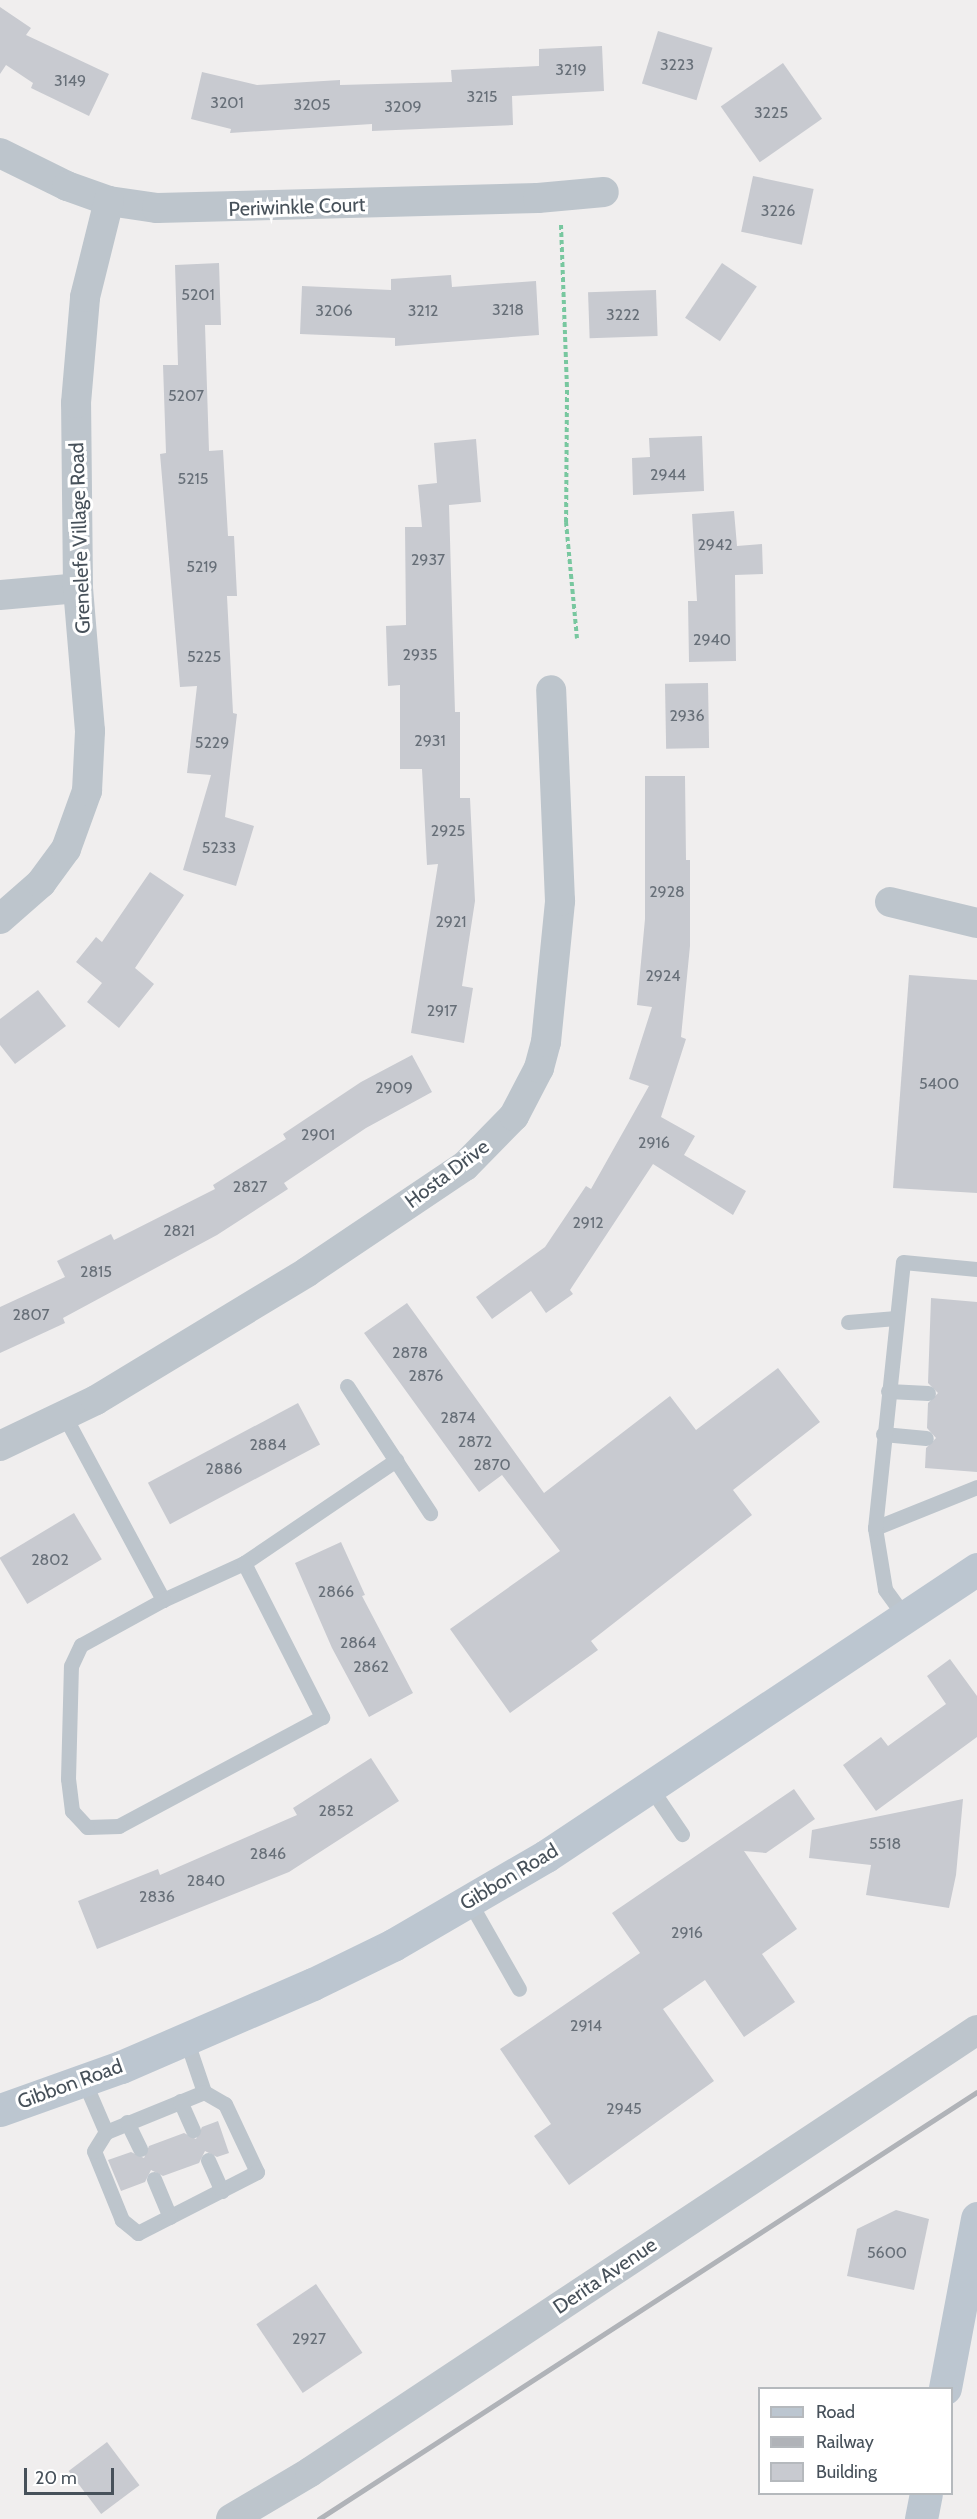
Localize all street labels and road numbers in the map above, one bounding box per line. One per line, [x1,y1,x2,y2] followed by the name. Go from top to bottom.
[228,193,366,221] street label: Periwinkle Court
[65,442,95,634] street label: Grenelefe Village Road
[400,1135,494,1213] street label: Hosta Drive
[456,1838,562,1916] street label: Gibbon Road
[14,2054,126,2114] street label: Gibbon Road
[549,2233,661,2319] street label: Derita Avenue

